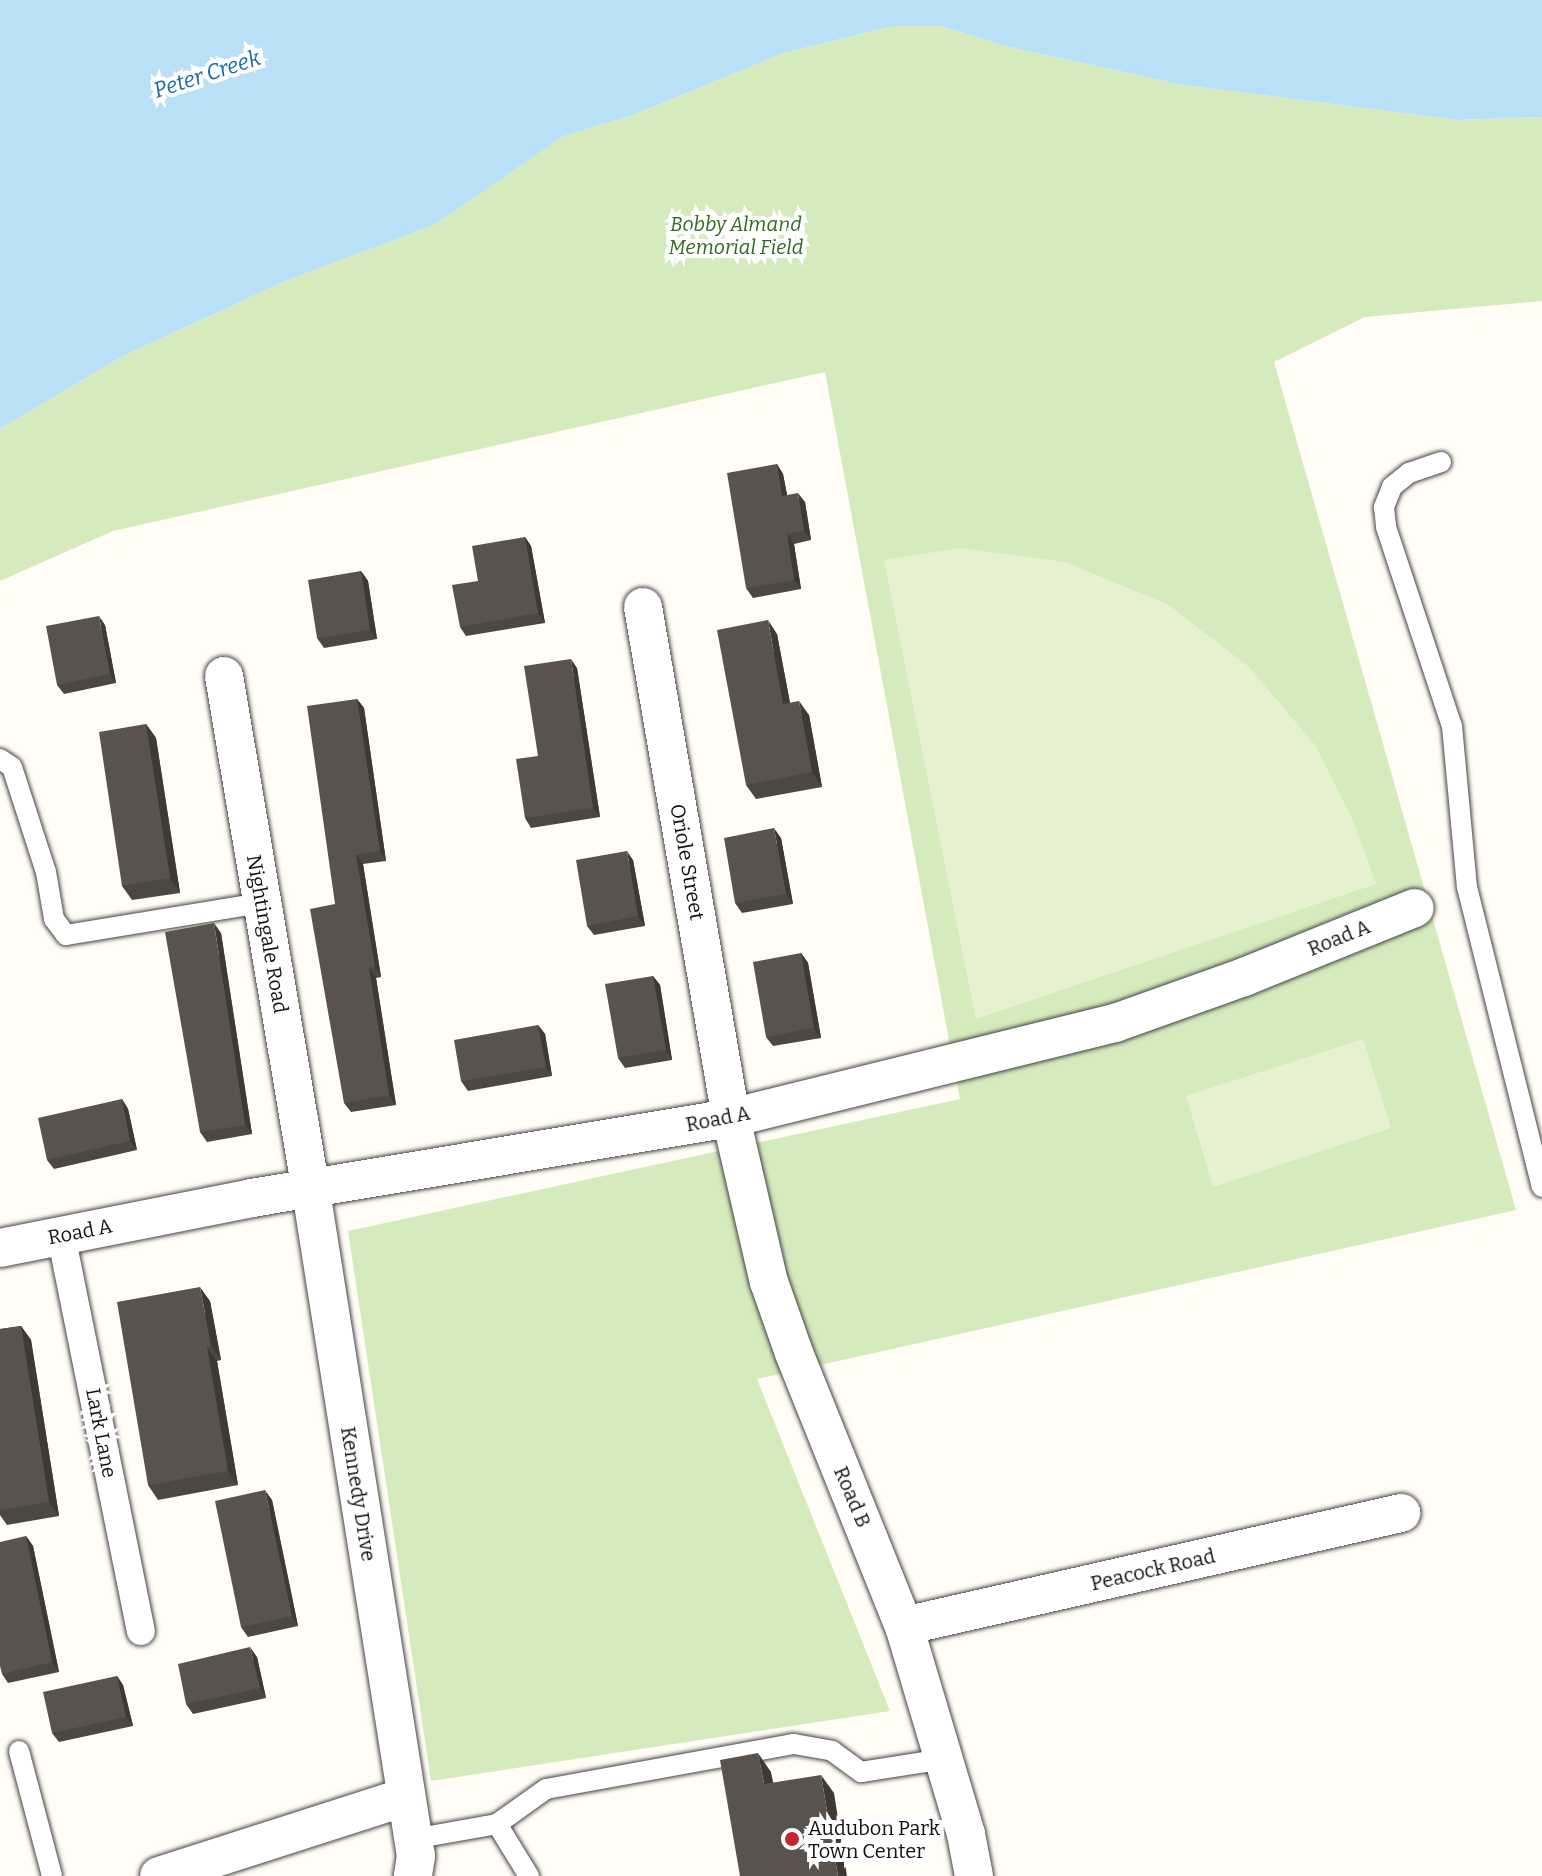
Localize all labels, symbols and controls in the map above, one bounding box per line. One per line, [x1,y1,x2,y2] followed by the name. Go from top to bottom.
[150,44,264,104] water label: Peter Creek
[669,212,803,259] park label: Bobby Almand Memorial Field
[665,802,709,922] street label: Oriole Street
[241,853,293,1015] street label: Nightingale Road
[1304,915,1374,961] street label: Road A
[684,1101,752,1137] street label: Road A
[46,1214,114,1250] street label: Road A
[81,1386,121,1480] street label: Lark Lane
[336,1425,380,1563] street label: Kennedy Drive
[828,1463,876,1531] street label: Road B
[1088,1544,1218,1596] street label: Peacock Road
[808,1816,940,1863] place label: Audubon Park Town Center
[783,1830,801,1848] marker: Audubon Park Town Center

